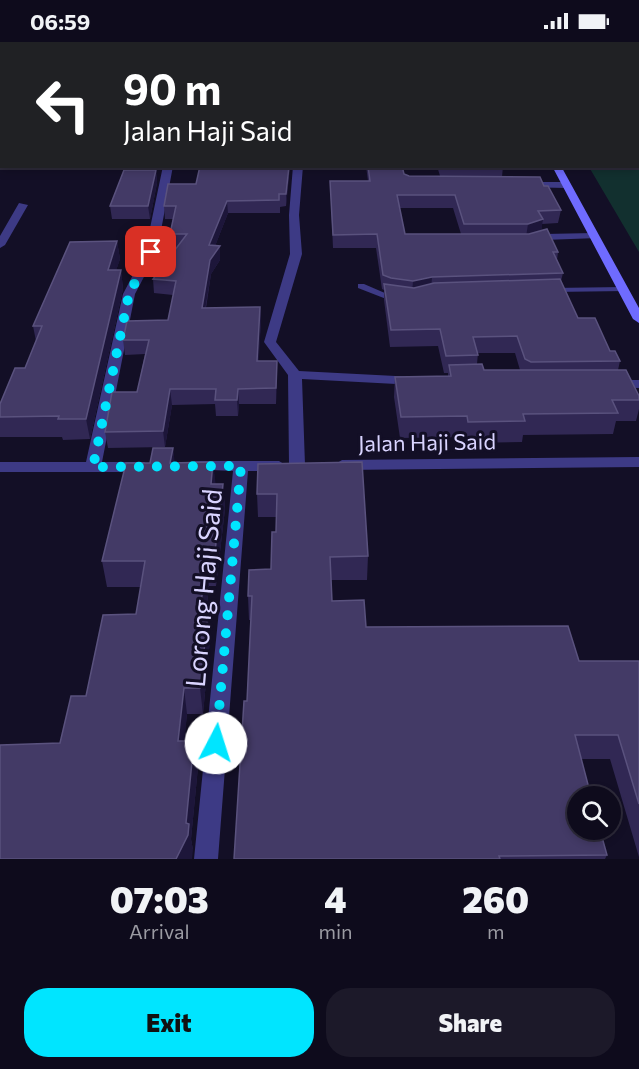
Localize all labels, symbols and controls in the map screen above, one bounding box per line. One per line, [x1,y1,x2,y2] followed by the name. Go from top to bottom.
[30,8,90,35] text: 06:59
[123,62,222,114] text: 90 m
[24,66,102,144] icon: left
[123,114,292,147] text: Jalan Haji Said
[125,226,176,277] pin
[134,235,167,268] icon: arrive
[358,427,496,457] street label: Jalan Haji Said
[178,487,228,689] street label: Lorong Haji Said
[184,711,248,775] position arrow
[567,786,621,840] map controls
[567,786,621,840] button: search
[110,876,209,920] text: 07:03
[324,876,347,920] text: 4
[462,876,529,920] text: 260
[129,919,190,943] text: Arrival
[318,919,353,943] text: min
[487,919,504,943] text: m
[24,988,314,1057] button: Exit
[326,988,615,1057] button: Share

